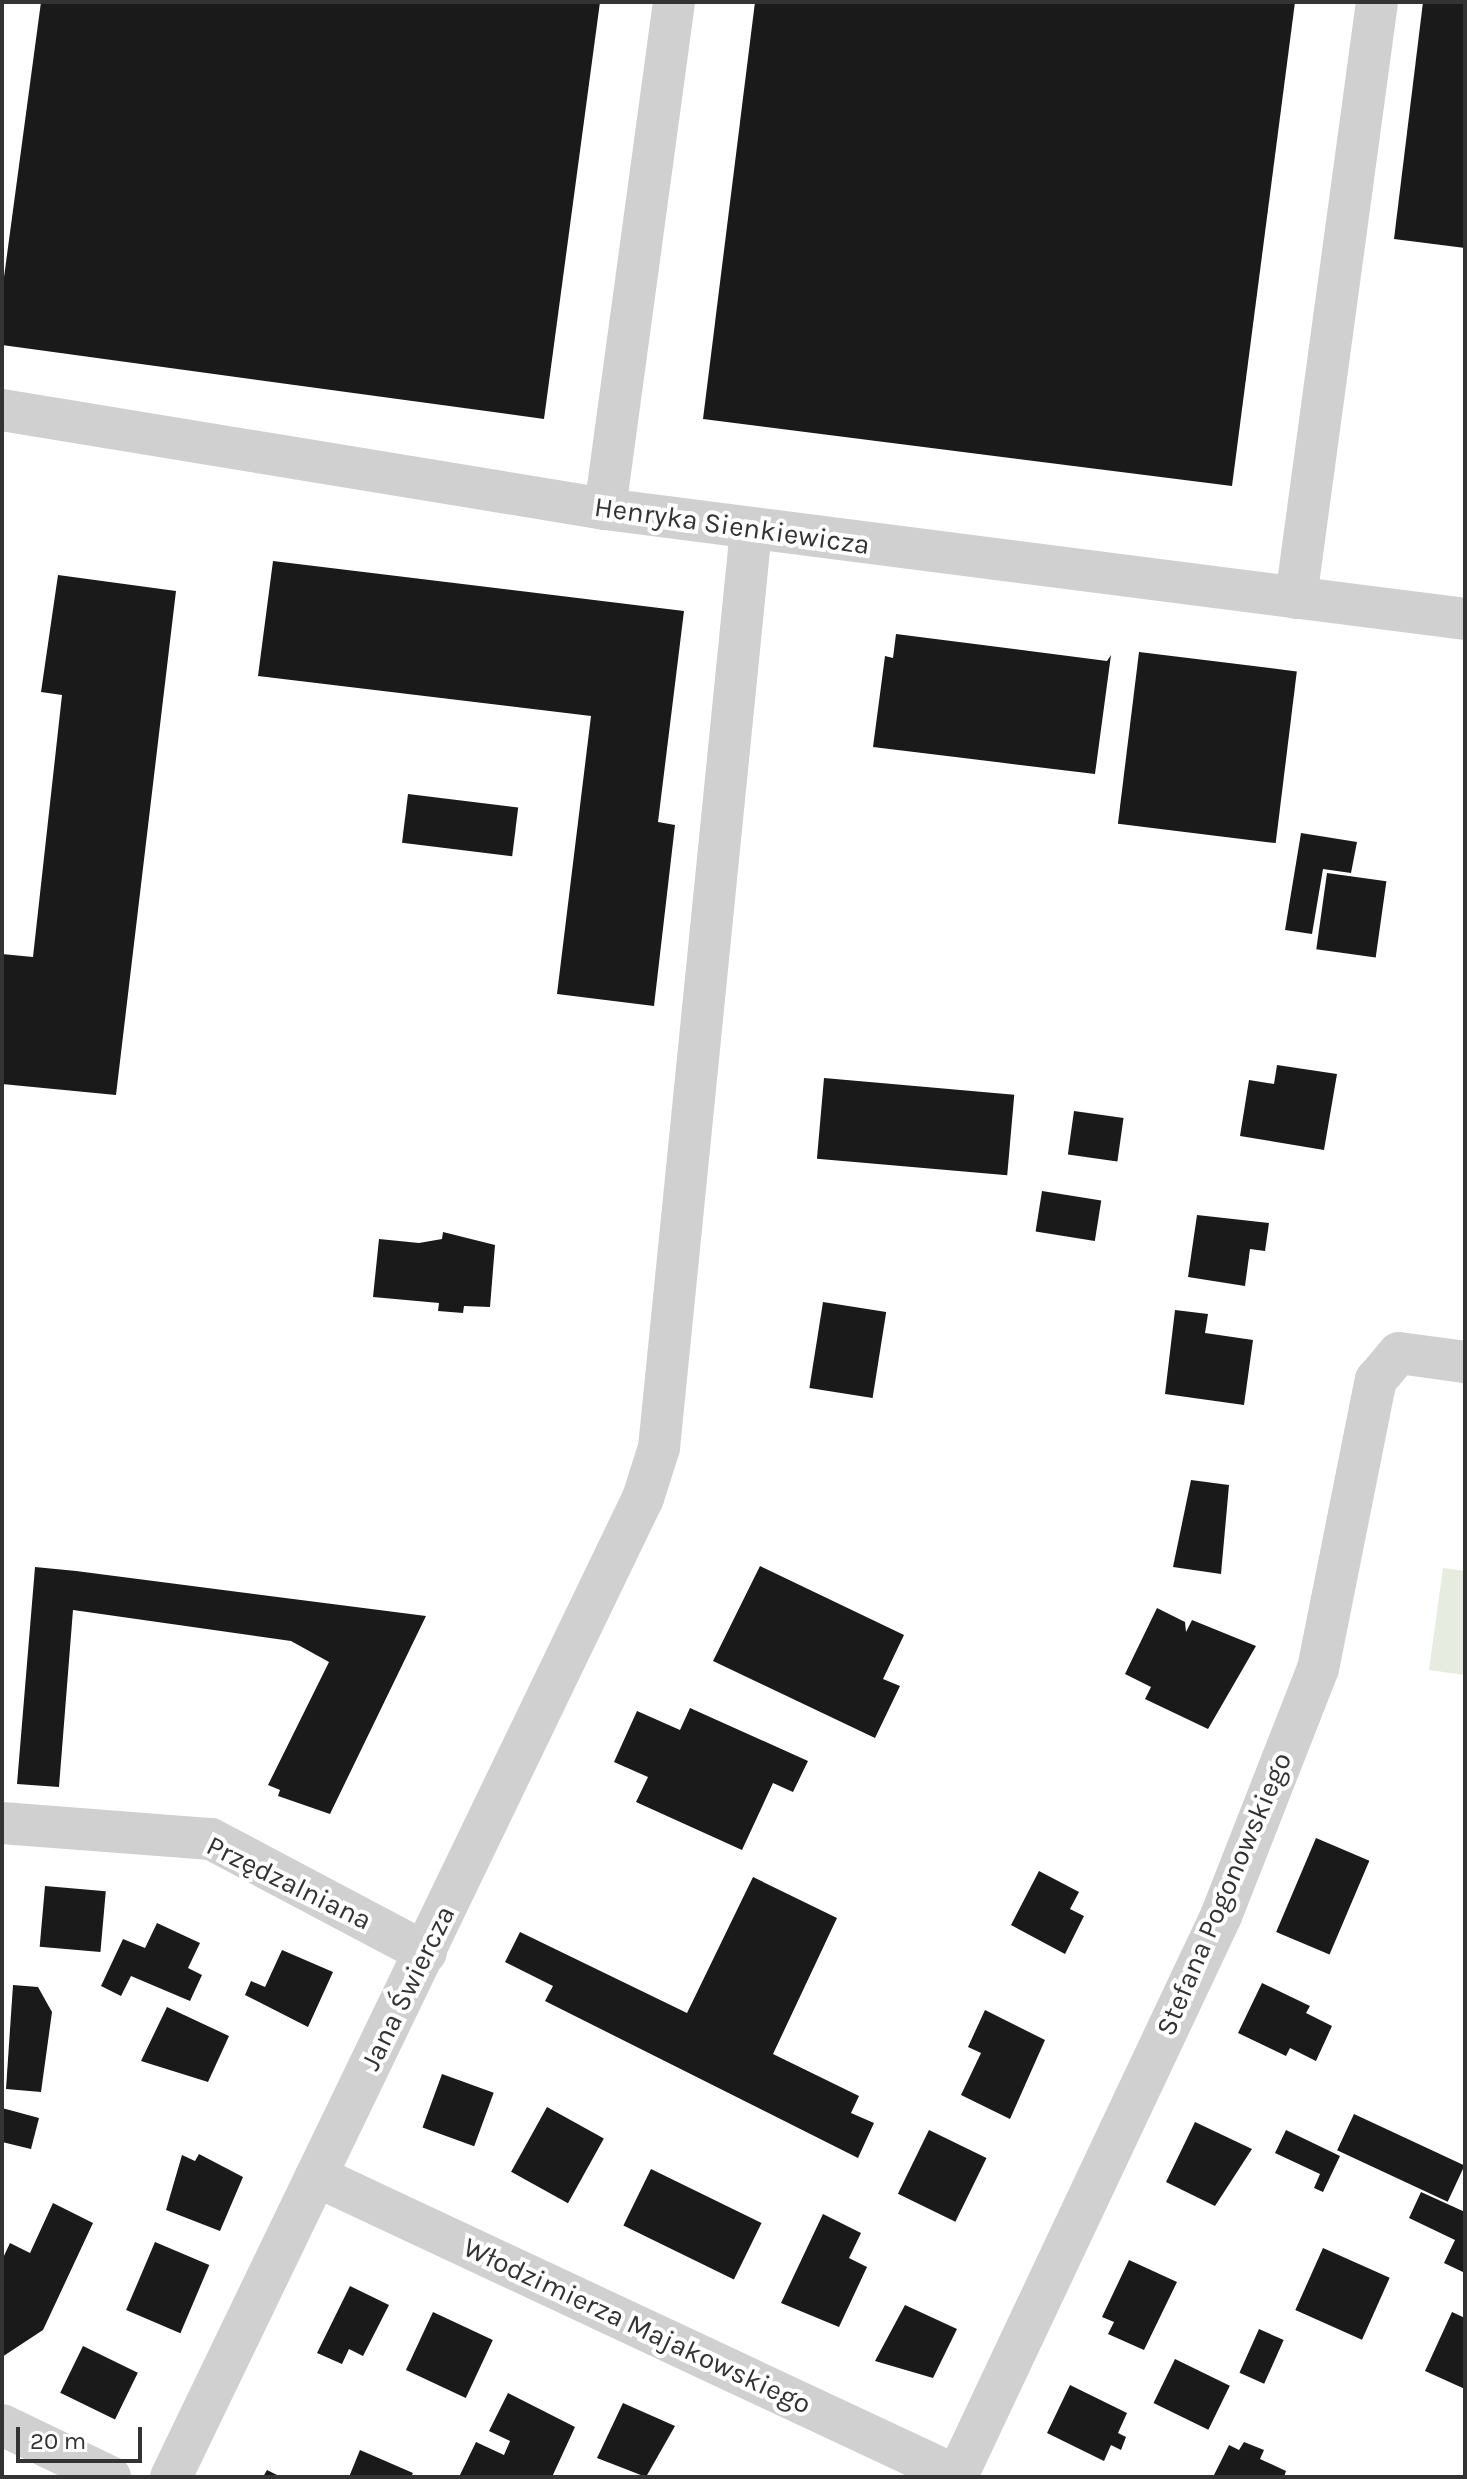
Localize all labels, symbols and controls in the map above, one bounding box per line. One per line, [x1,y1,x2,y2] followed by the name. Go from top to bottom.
[592,490,872,562] street label: Henryka Sienkiewicza
[1149,1747,1299,2041] street label: Stefana Pogonowskiego
[201,1829,377,1937] street label: Przędzalniana
[354,1900,462,2076] street label: Jana Świercza
[458,2231,816,2421] street label: Włodzimierza Majakowskiego
[20,2411,146,2461] scale bar
[30,2427,86,2455] text: 20 m

